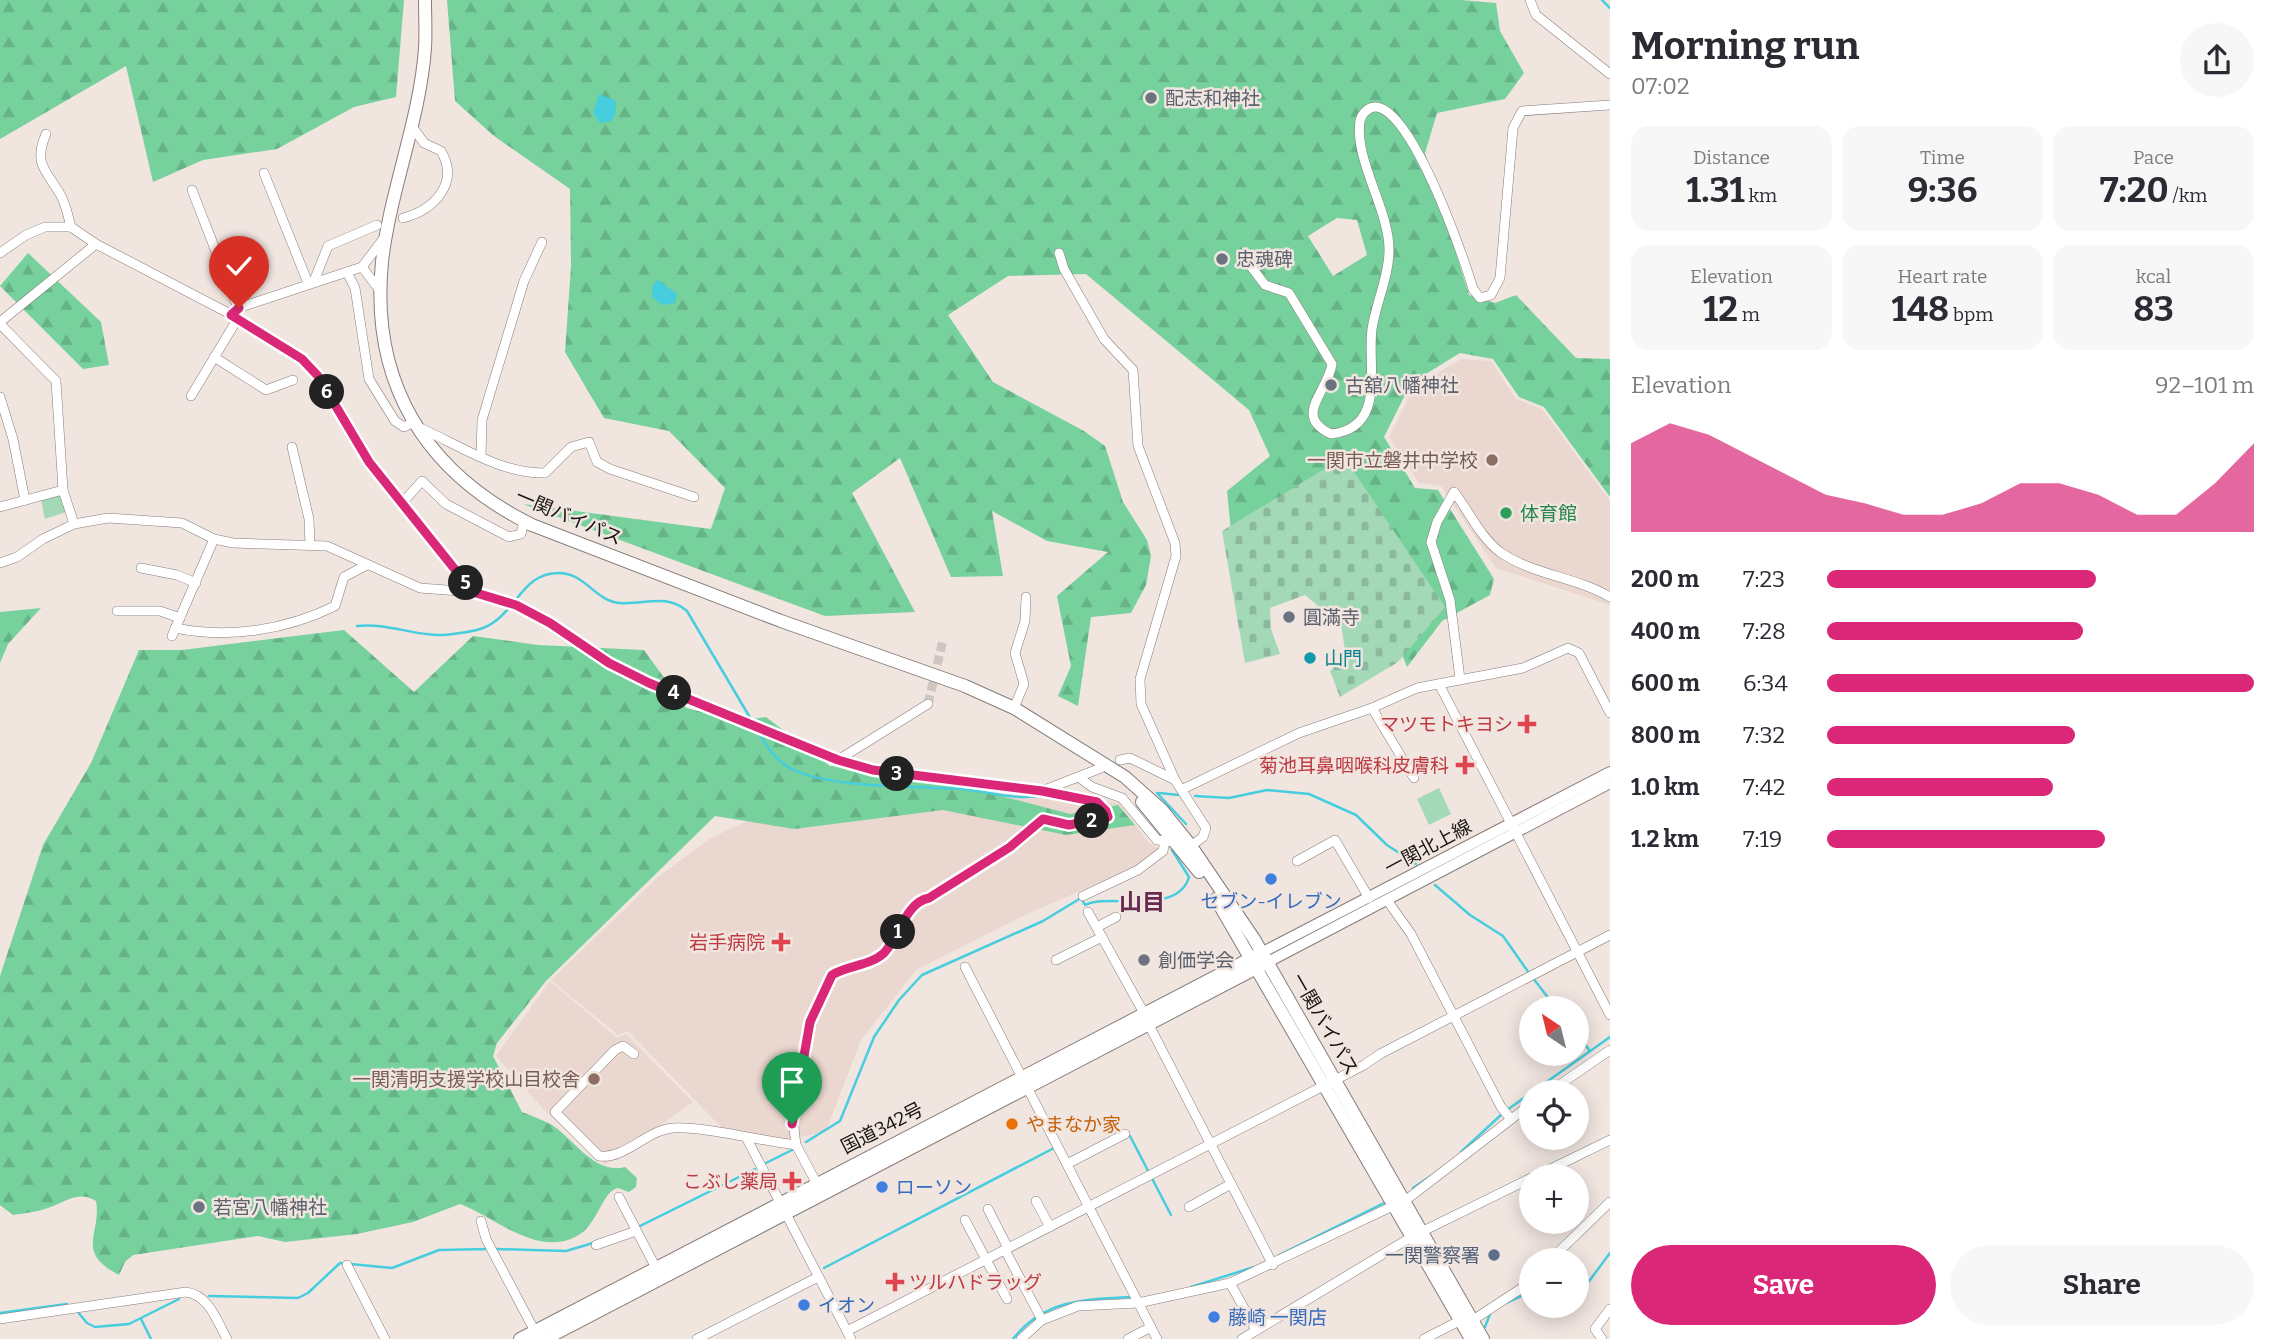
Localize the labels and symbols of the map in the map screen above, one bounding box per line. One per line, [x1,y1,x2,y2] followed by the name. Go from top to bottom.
[1165,87,1260,110] place label: 配志和神社
[1143,90,1159,106] marker: 配志和神社
[209,236,269,308] pin
[1236,248,1293,271] place label: 忠魂碑
[1214,251,1230,267] marker: 忠魂碑
[310,374,344,410] pin: 6
[1345,374,1459,397] place label: 古舘八幡神社
[1323,377,1339,393] marker: 古舘八幡神社
[1307,449,1478,472] place label: 一関市立磐井中学校
[1484,452,1500,468] marker: 一関市立磐井中学校
[512,484,626,550] street label: 一関バイパス
[1520,502,1577,525] place label: 体育館
[1498,505,1514,521] marker: 体育館
[448,566,484,600] pin: 5
[1303,606,1360,629] place label: 圓滿寺
[1281,609,1297,625] marker: 圓滿寺
[1324,647,1362,670] place label: 山門
[1302,650,1318,666] marker: 山門
[656,676,692,710] pin: 4
[1380,713,1513,736] place label: マツモトキヨシ
[1519,716,1535,732] marker: マツモトキヨシ
[1259,754,1449,777] place label: 菊池耳鼻咽喉科皮膚科
[1455,755,1475,775] marker: 菊池耳鼻咽喉科皮膚科
[880,756,914,792] pin: 3
[1074,804,1110,838] pin: 2
[1381,815,1475,879] street label: 一関北上線
[1263,871,1279,887] marker: セブン-イレブン
[1119,888,1165,916] district label: 山目
[1200,890,1342,913] place label: セブン-イレブン
[880,914,916,950] pin: 1
[689,931,765,954] place label: 岩手病院
[771,932,791,952] marker: 岩手病院
[1158,949,1234,972] place label: 創価学会
[1136,952,1152,968] marker: 創価学会
[1287,969,1363,1079] street label: 一関バイパス
[1519,996,1589,1066] north arrow
[762,1052,822,1124] pin
[352,1068,580,1091] place label: 一関清明支援学校山目校舎
[586,1071,602,1087] marker: 一関清明支援学校山目校舎
[837,1097,927,1159] street label: 国道342号
[1026,1113,1121,1136] place label: やまなか家
[1004,1116,1020,1132] marker: やまなか家
[683,1170,778,1193] place label: こぶし薬局
[784,1173,800,1189] marker: こぶし薬局
[896,1176,972,1199] place label: ローソン
[874,1179,890,1195] marker: ローソン
[213,1196,327,1219] place label: 若宮八幡神社
[191,1199,207,1215] marker: 若宮八幡神社
[1385,1244,1480,1267] place label: 一関警察署
[1486,1247,1502,1263] marker: 一関警察署
[909,1271,1042,1294] place label: ツルハドラッグ
[887,1274,903,1290] marker: ツルハドラッグ
[818,1294,875,1317] place label: イオン
[796,1297,812,1313] marker: イオン
[1228,1306,1327,1329] place label: 藤崎 一関店
[1206,1309,1222,1325] marker: 藤崎 一関店

